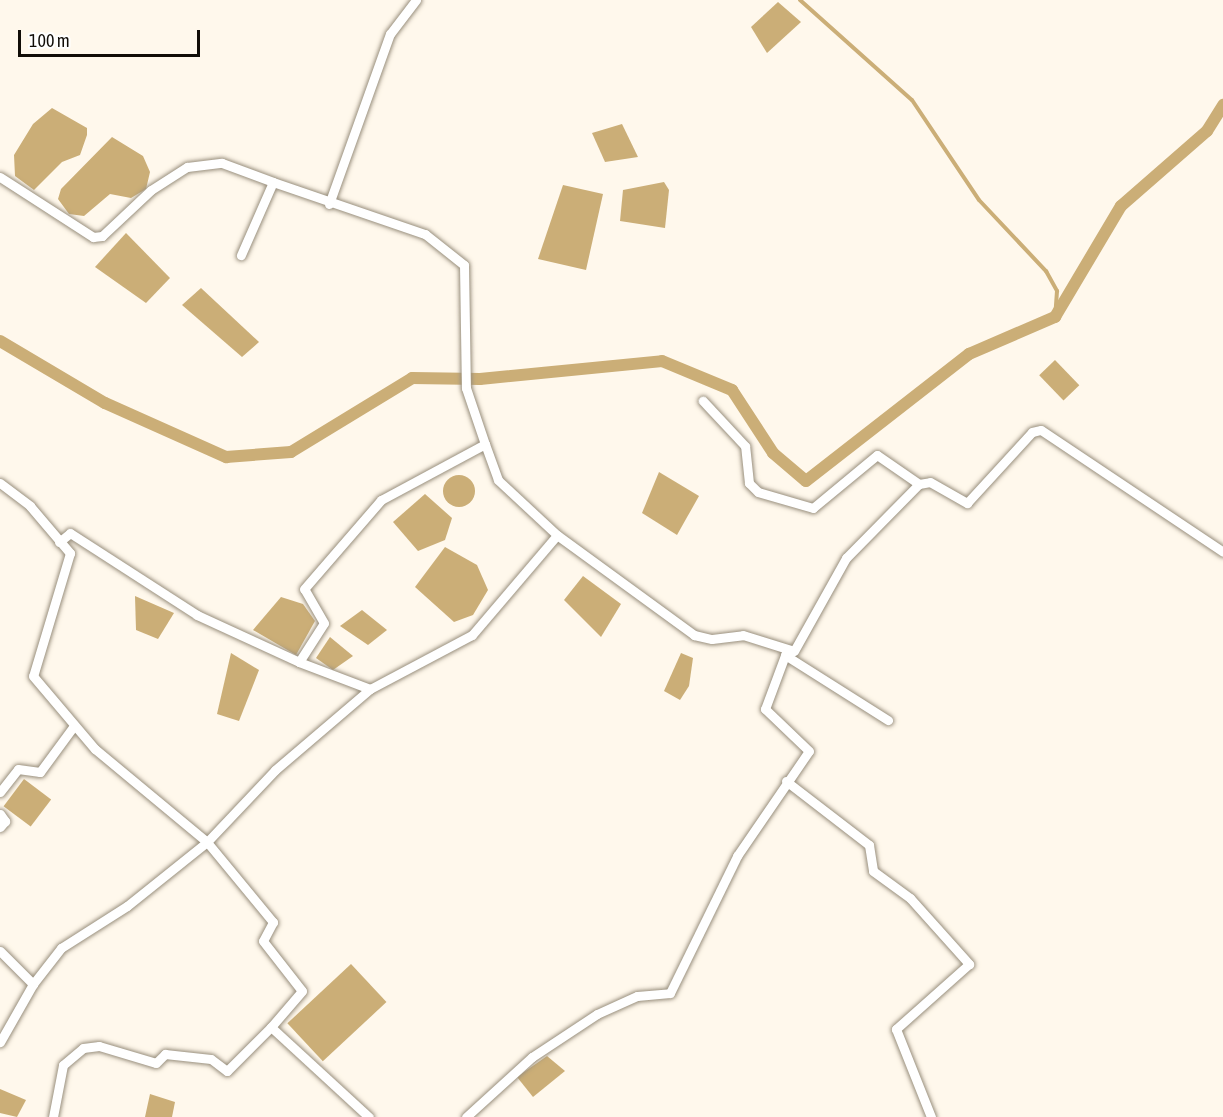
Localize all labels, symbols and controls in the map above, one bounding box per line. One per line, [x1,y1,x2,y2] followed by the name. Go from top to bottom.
[21,18,202,56] scale bar
[29,30,70,51] text: 100 m

